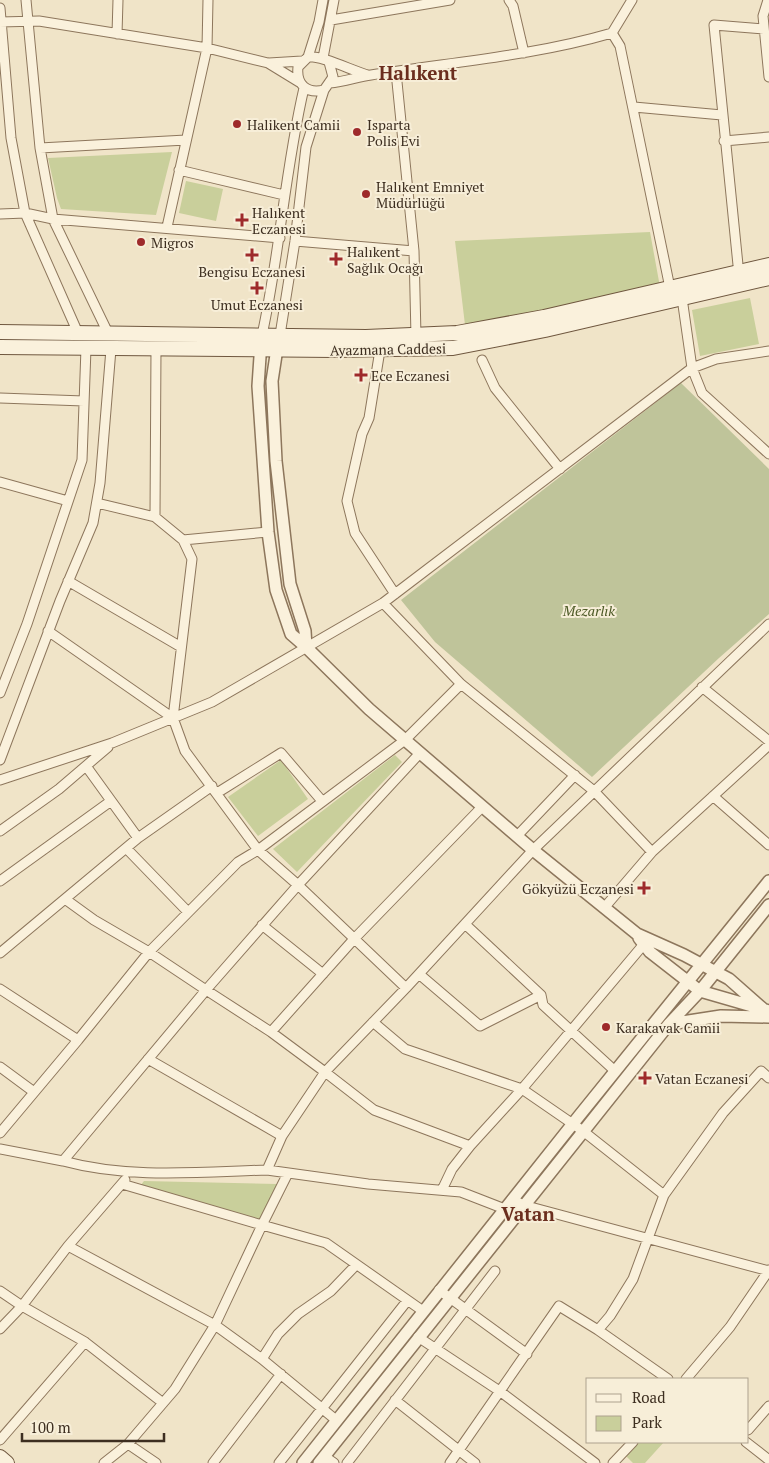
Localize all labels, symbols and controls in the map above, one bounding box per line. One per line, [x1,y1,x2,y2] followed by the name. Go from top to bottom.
[379,60,458,85] district label: Halıkent
[247,115,340,134] place label: Halikent Camii
[367,115,420,150] place label: Isparta Polis Evi
[231,118,243,130] marker: Halikent Camii
[351,126,363,138] marker: Isparta Polis Evi
[376,177,485,212] place label: Halıkent Emniyet Müdürlüğü
[360,188,372,200] marker: Halıkent Emniyet Müdürlüğü
[252,203,306,238] place label: Halıkent Eczanesi
[236,214,248,226] marker: Halıkent Eczanesi
[151,233,194,252] place label: Migros
[135,236,147,248] marker: Migros
[347,242,424,277] place label: Halıkent Sağlık Ocağı
[246,249,258,261] marker: Bengisu Eczanesi
[329,252,343,266] marker: Halıkent Sağlık Ocağı
[198,262,306,281] place label: Bengisu Eczanesi
[251,282,263,294] marker: Umut Eczanesi
[211,295,303,314] place label: Umut Eczanesi
[330,338,446,360] street label: Ayazmana Caddesi
[371,366,450,385] place label: Ece Eczanesi
[355,369,367,381] marker: Ece Eczanesi
[562,601,615,620] park label: Mezarlık
[522,879,634,898] place label: Gökyüzü Eczanesi
[638,882,650,894] marker: Gökyüzü Eczanesi
[616,1018,720,1037] place label: Karakavak Camii
[600,1021,612,1033] marker: Karakavak Camii
[655,1069,748,1088] place label: Vatan Eczanesi
[639,1072,651,1084] marker: Vatan Eczanesi
[501,1201,555,1226] district label: Vatan
[586,1378,749,1443] legend
[632,1387,665,1407] text: Road
[22,1410,165,1442] scale bar
[632,1412,662,1432] text: Park
[30,1417,71,1437] text: 100 m

